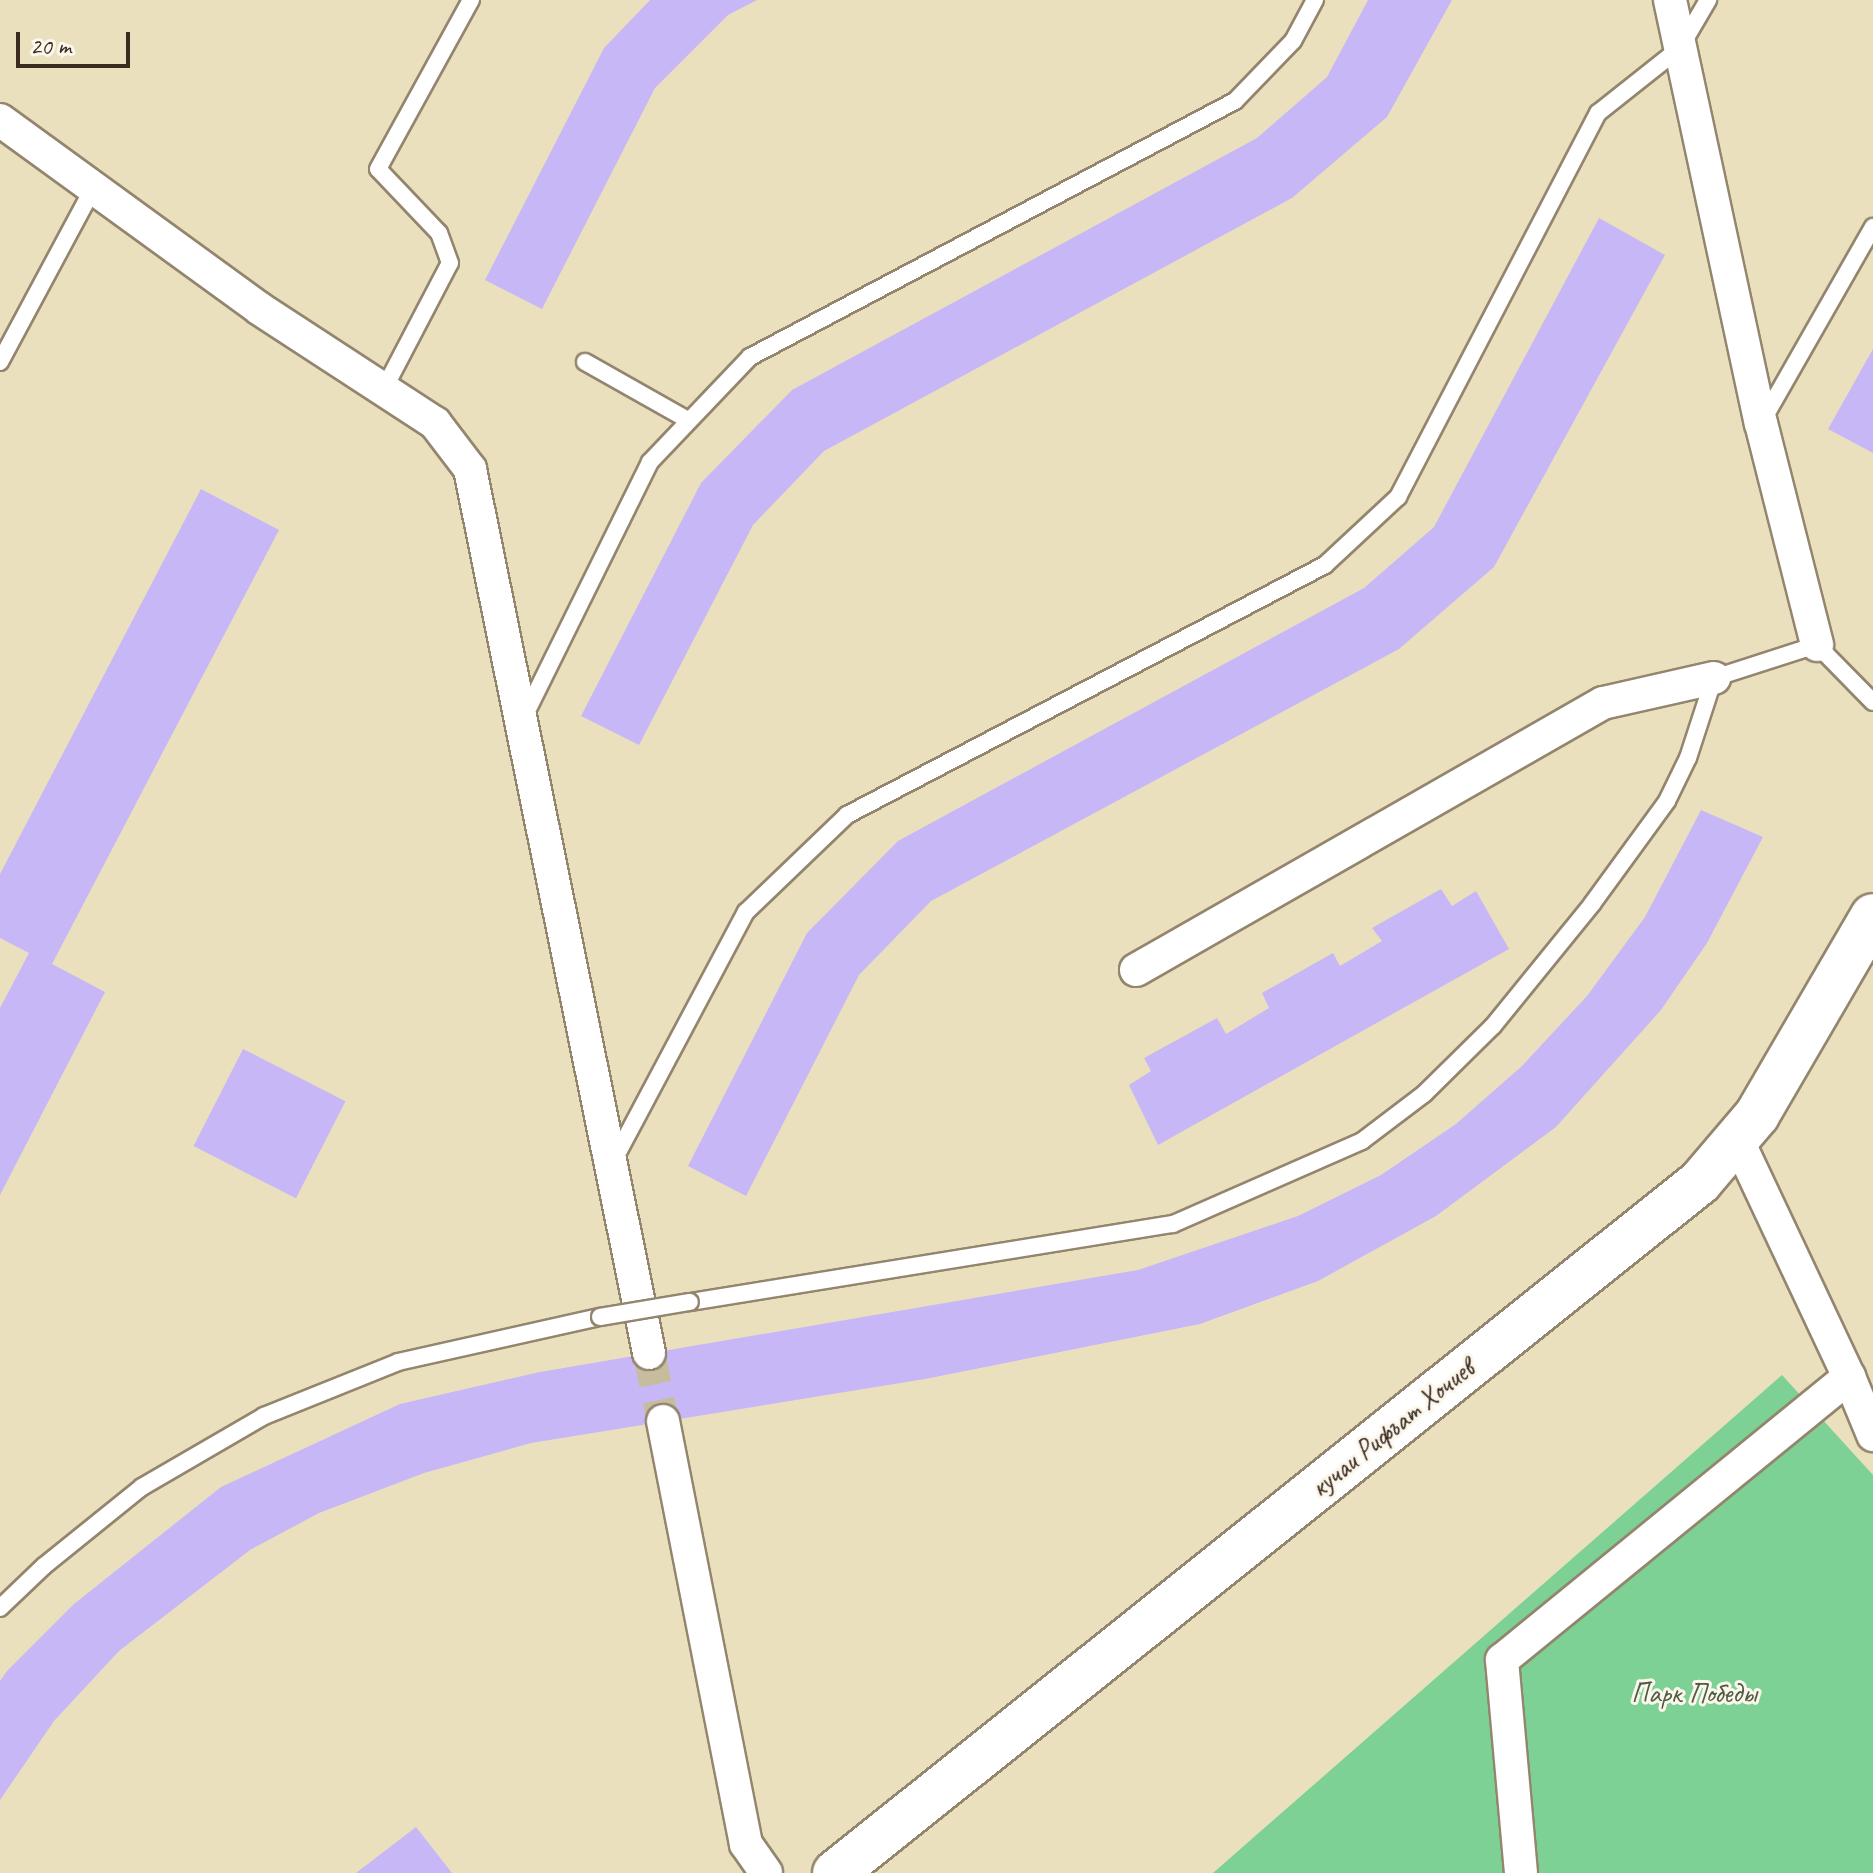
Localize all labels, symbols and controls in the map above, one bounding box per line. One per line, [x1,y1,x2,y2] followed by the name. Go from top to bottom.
[20,16,134,66] scale bar
[30,31,71,61] text: 20 m
[1303,1352,1481,1504] street label: кучаи Рифъат Хочиев
[1632,1676,1756,1710] park label: Парк Победы

